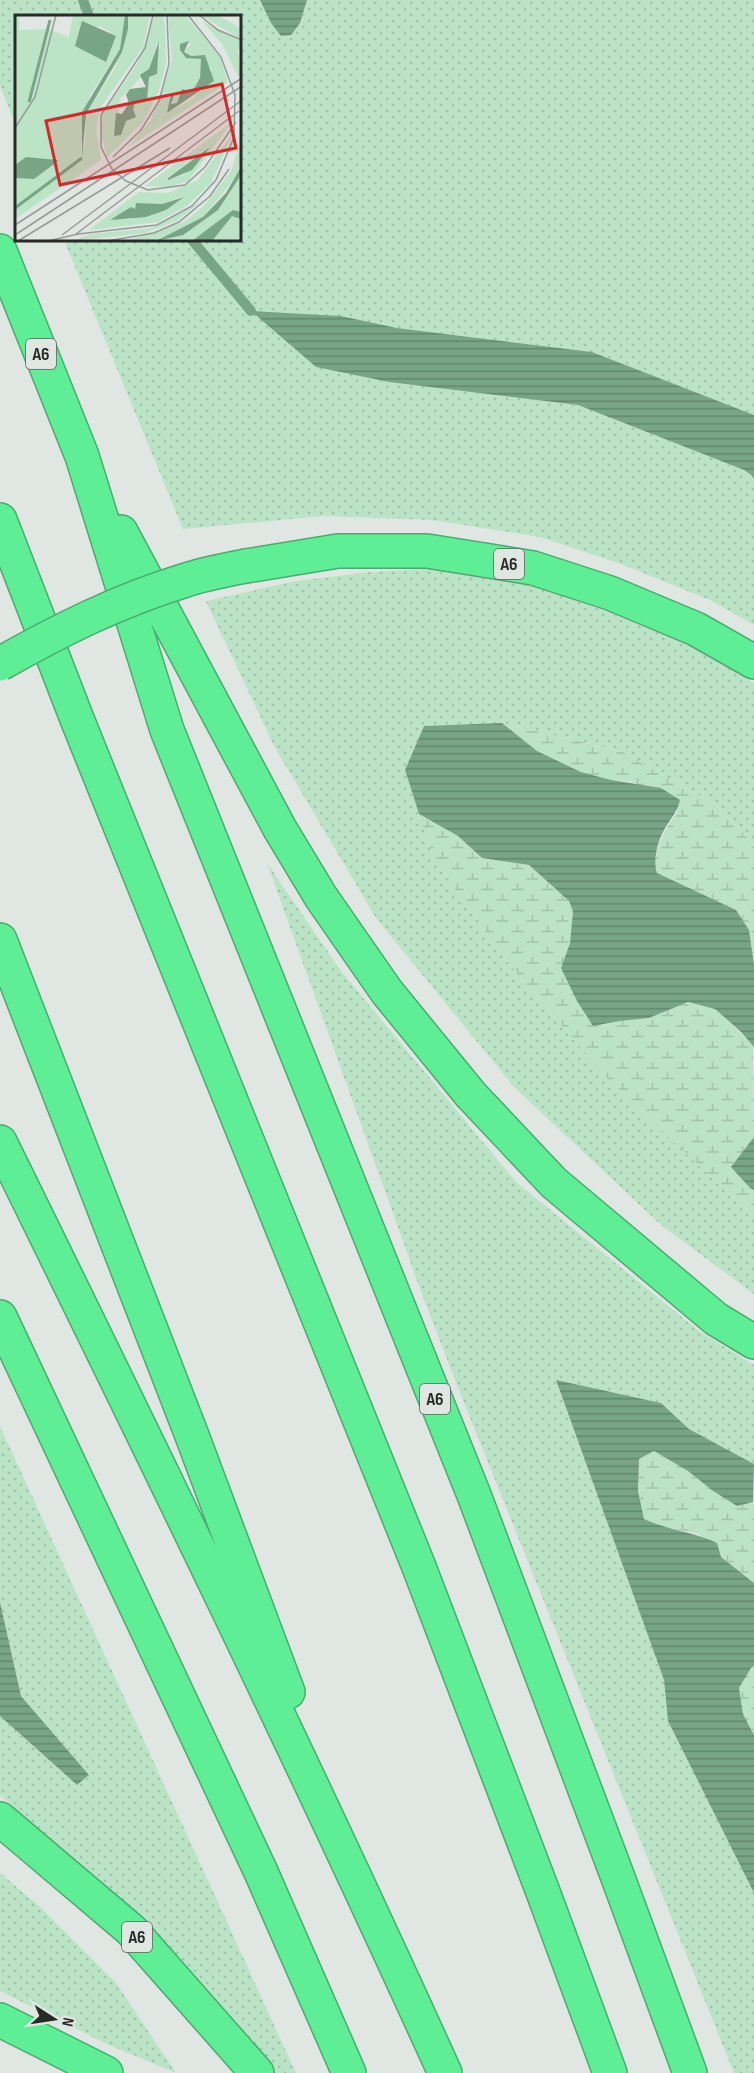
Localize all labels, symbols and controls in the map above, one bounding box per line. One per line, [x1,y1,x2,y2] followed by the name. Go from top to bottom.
[15,15,242,242] inset map
[26,339,56,369] road number: A6
[494,549,524,579] road number: A6
[420,1384,450,1414] road number: A6
[122,1922,152,1952] road number: A6
[24,1989,84,2049] north arrow
[57,2016,77,2028] text: N

